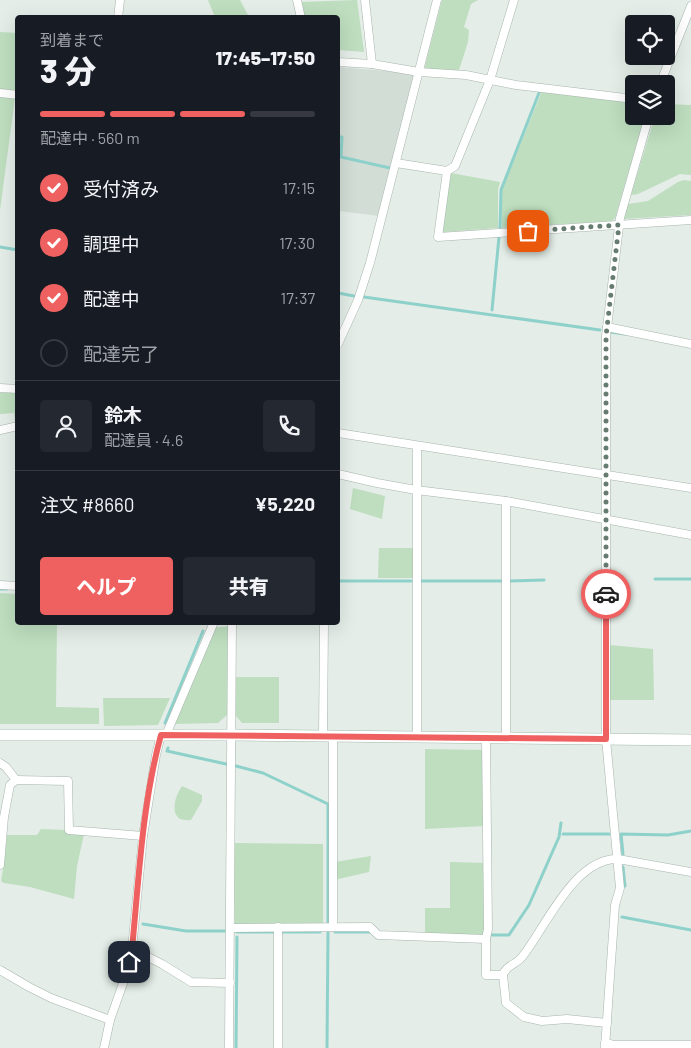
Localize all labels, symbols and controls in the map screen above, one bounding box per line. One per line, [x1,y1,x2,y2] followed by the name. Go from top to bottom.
[625,15,675,125] map controls
[625,15,675,65] button: locate
[40,30,104,49] text: 到着まで
[215,46,315,69] text: 17:45–17:50
[40,51,96,89] text: 3 分
[625,75,675,125] button: layers
[40,128,140,147] text: 配達中 · 560 m
[40,174,68,202] icon: check
[83,177,159,200] text: 受付済み
[283,178,315,197] text: 17:15
[507,210,549,252] pin
[514,217,542,245] icon: bag
[40,229,68,257] icon: check
[83,232,140,255] text: 調理中
[279,233,315,252] text: 17:30
[40,284,68,312] icon: check
[83,287,140,310] text: 配達中
[281,288,315,307] text: 17:37
[83,342,159,365] text: 配達完了
[40,400,92,452] button: person
[263,400,315,452] button: phone
[104,403,142,426] text: 鈴木
[104,430,183,449] text: 配達員 · 4.6
[255,492,315,515] text: ¥5,220
[40,493,135,516] text: 注文 #8660
[40,557,173,615] button: ヘルプ
[183,557,315,615] button: 共有
[581,569,631,619] courier
[592,580,620,608] icon: car
[108,941,150,983] pin
[115,948,143,976] icon: home

